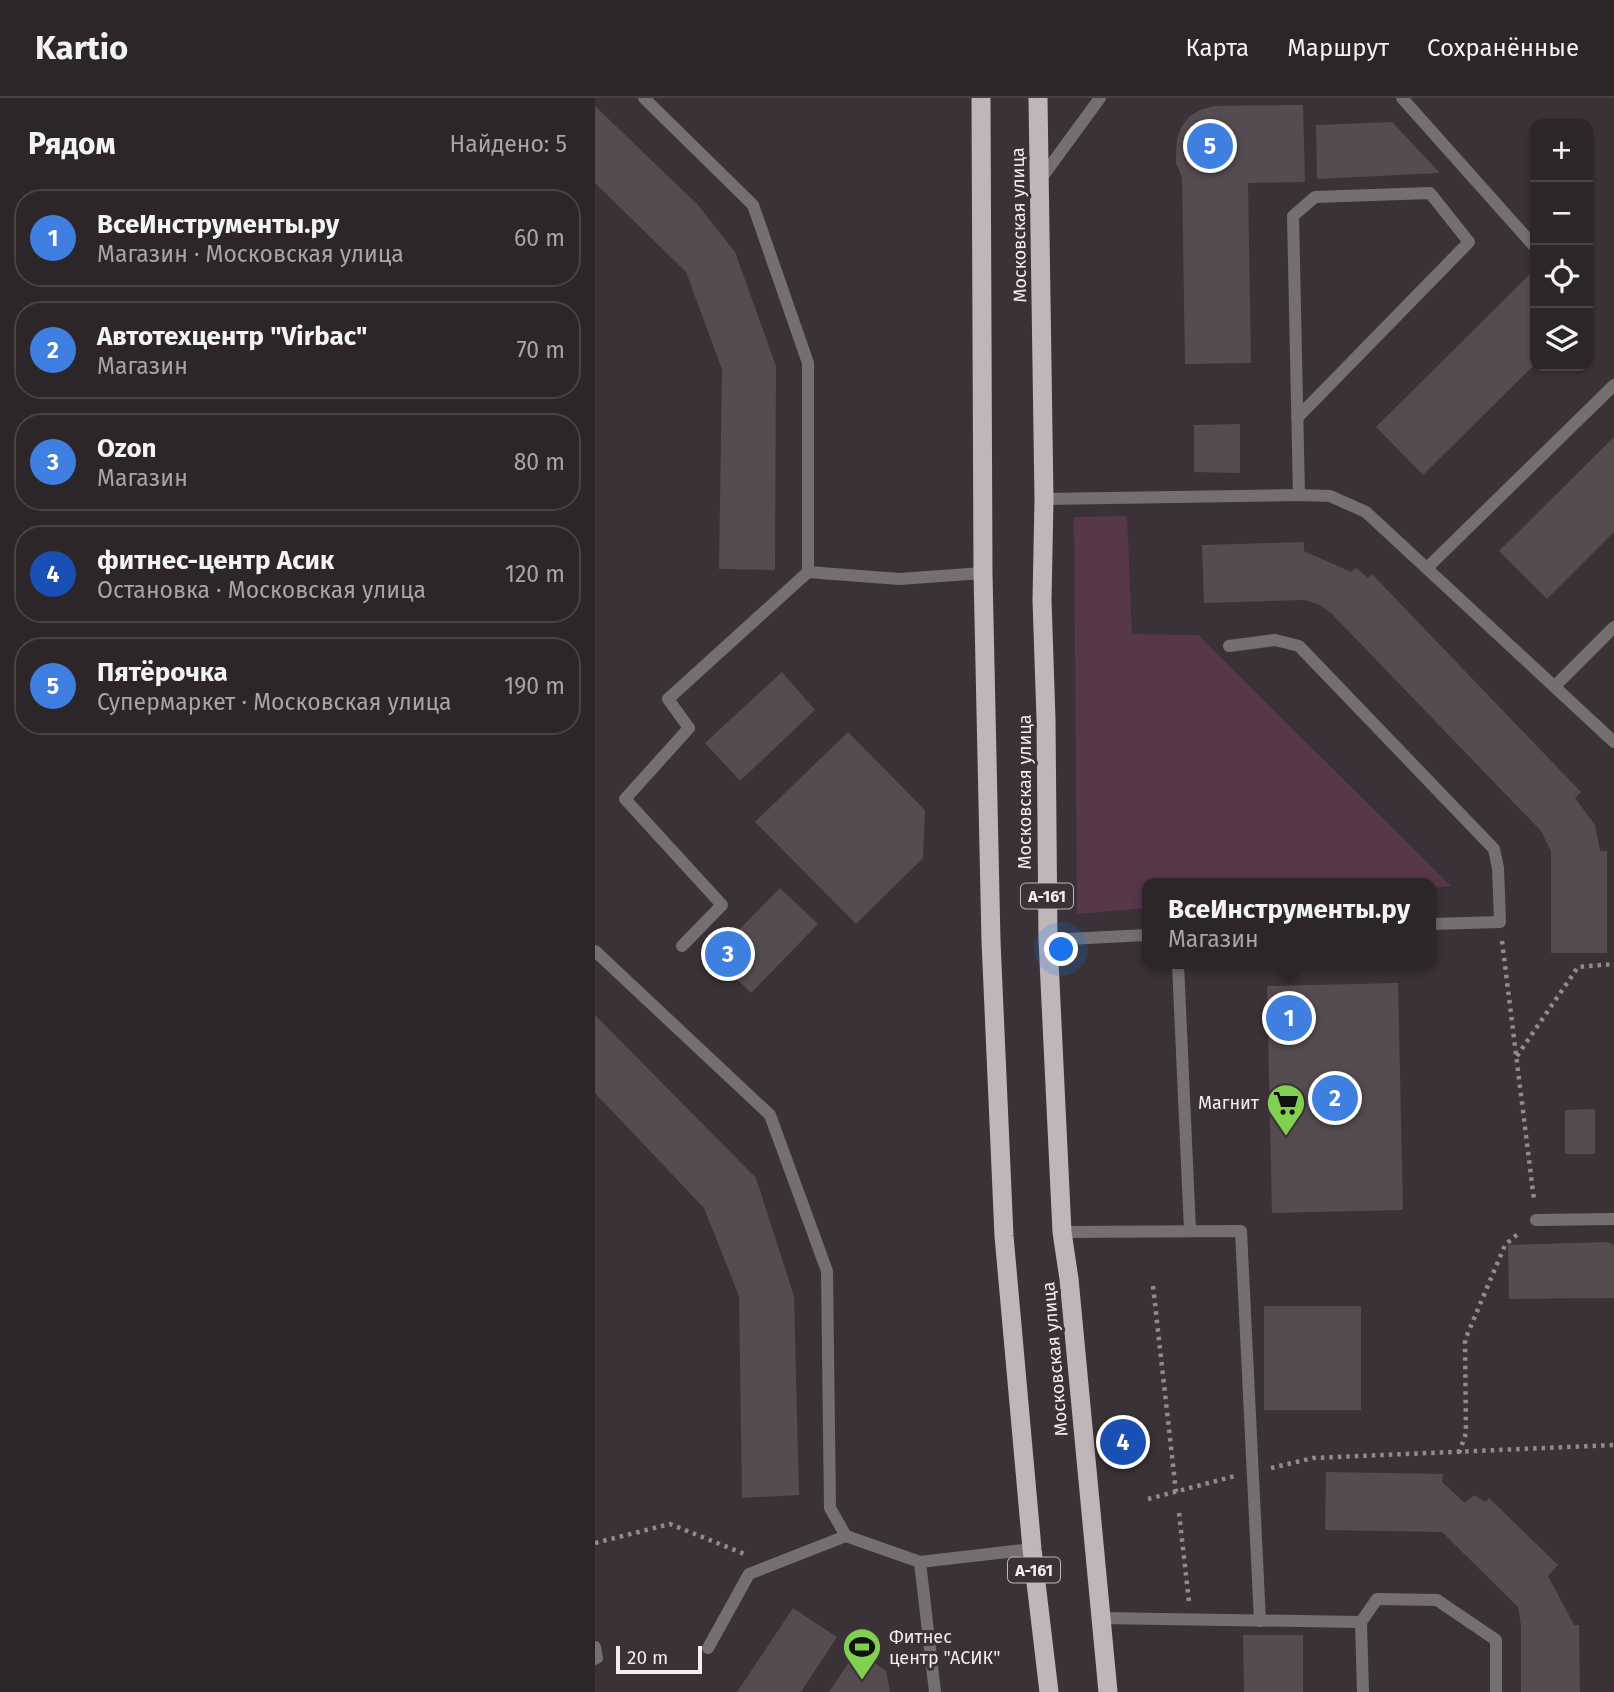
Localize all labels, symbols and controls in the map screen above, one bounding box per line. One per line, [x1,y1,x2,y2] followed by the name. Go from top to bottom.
[35,28,128,68] text: Kartio
[1186,34,1249,62] text: Карта
[1287,34,1389,62] text: Маршрут
[1427,34,1579,62] text: Сохранённые
[1530,119,1593,371] map controls
[1530,119,1593,182] button: +
[1187,120,1233,172] pin: 5
[28,126,116,162] text: Рядом
[450,130,567,158] text: Найдено: 5
[1007,147,1031,303] street label: Московская улица
[1530,182,1593,245] button: −
[97,209,339,240] text: ВсеИнструменты.ру
[48,224,58,252] text: 1
[514,224,565,252] text: 60 m
[97,240,404,268] text: Магазин · Московская улица
[1530,245,1593,308] button: locate
[1530,308,1593,371] button: layers
[97,321,368,352] text: Автотехцентр "Virbac"
[47,336,59,364] text: 2
[516,336,565,364] text: 70 m
[97,352,188,380] text: Магазин
[97,433,157,464] text: Ozon
[47,448,59,476] text: 3
[514,448,565,476] text: 80 m
[97,464,188,492] text: Магазин
[97,545,334,576] text: фитнес-центр Асик
[47,560,60,588] text: 4
[505,560,565,588] text: 120 m
[97,576,426,604] text: Остановка · Московская улица
[97,657,228,688] text: Пятёрочка
[47,672,59,700] text: 5
[504,672,565,700] text: 190 m
[97,688,452,716] text: Супермаркет · Московская улица
[1014,714,1036,870] street label: Московская улица
[1142,878,1436,969] popup
[1021,884,1073,908] road number: А-161
[1168,894,1410,925] text: ВсеИнструменты.ру
[1168,925,1259,953] text: Магазин
[705,928,751,980] pin: 3
[1044,932,1078,966] your location
[1266,992,1312,1044] pin: 1
[1312,1072,1358,1124] pin: 2
[1265,1082,1307,1137] supermarket icon: Магнит
[1198,1092,1260,1114] place label: Магнит
[1037,1281,1073,1437] street label: Московская улица
[1100,1416,1146,1468] pin: 4
[1008,1558,1060,1582] road number: А-161
[841,1626,883,1681] sports icon: Фитнес центр "АСИК"
[889,1626,1000,1669] place label: Фитнес центр "АСИК"
[616,1643,702,1675] scale bar
[627,1646,668,1669] text: 20 m

